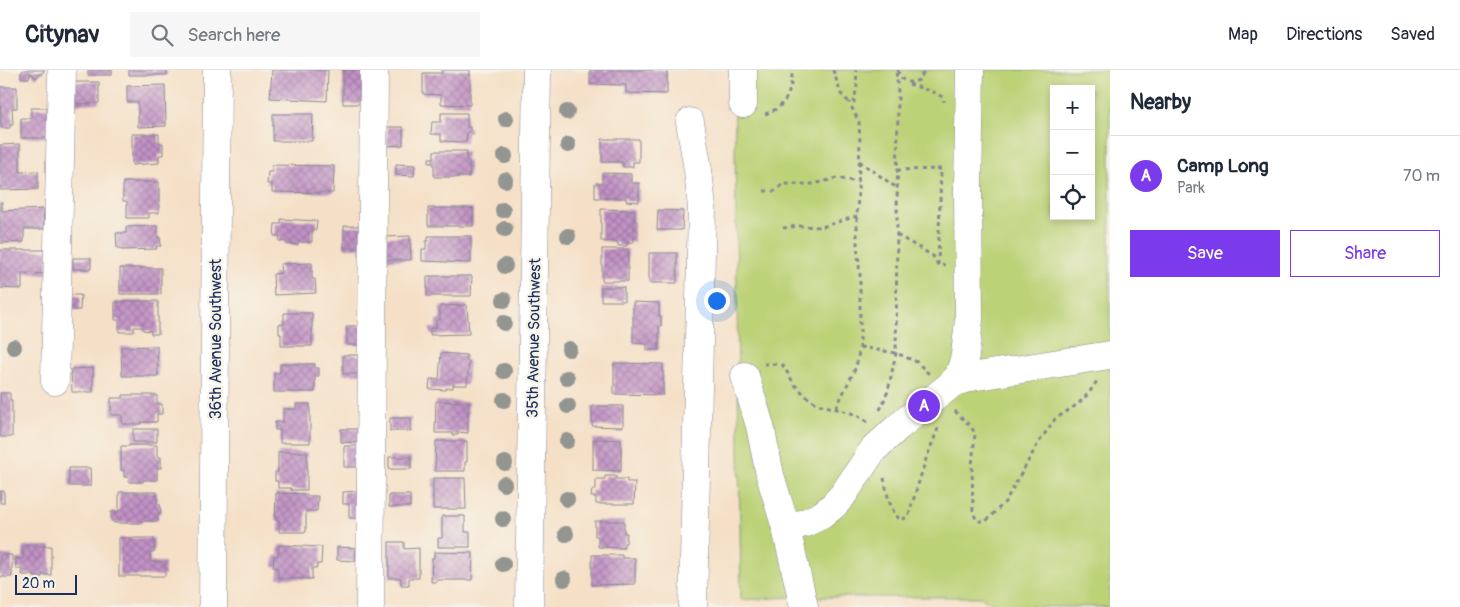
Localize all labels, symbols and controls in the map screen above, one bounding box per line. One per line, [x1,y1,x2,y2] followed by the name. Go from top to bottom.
[130,12,480,57] search box
[25,20,100,49] text: Citynav
[148,21,176,49] icon: search
[188,23,280,47] text: Search here
[1228,23,1258,46] text: Map
[1286,23,1362,46] text: Directions
[1390,23,1435,46] text: Saved
[1050,85,1095,220] map controls
[1050,85,1095,130] button: +
[1130,89,1191,116] text: Nearby
[1050,130,1095,175] button: −
[1177,154,1269,178] text: Camp Long
[1141,166,1151,186] text: A
[1403,166,1440,186] text: 70 m
[1050,175,1095,220] button: locate
[1177,178,1205,198] text: Park
[1130,230,1280,277] button: Save
[1290,230,1440,277] button: Share
[523,257,545,418] street label: 35th Avenue Southwest
[206,258,226,419] street label: 36th Avenue Southwest
[704,288,730,314] your location
[908,387,940,425] pin: A
[15,572,78,595] scale bar
[22,575,55,592] text: 20 m

